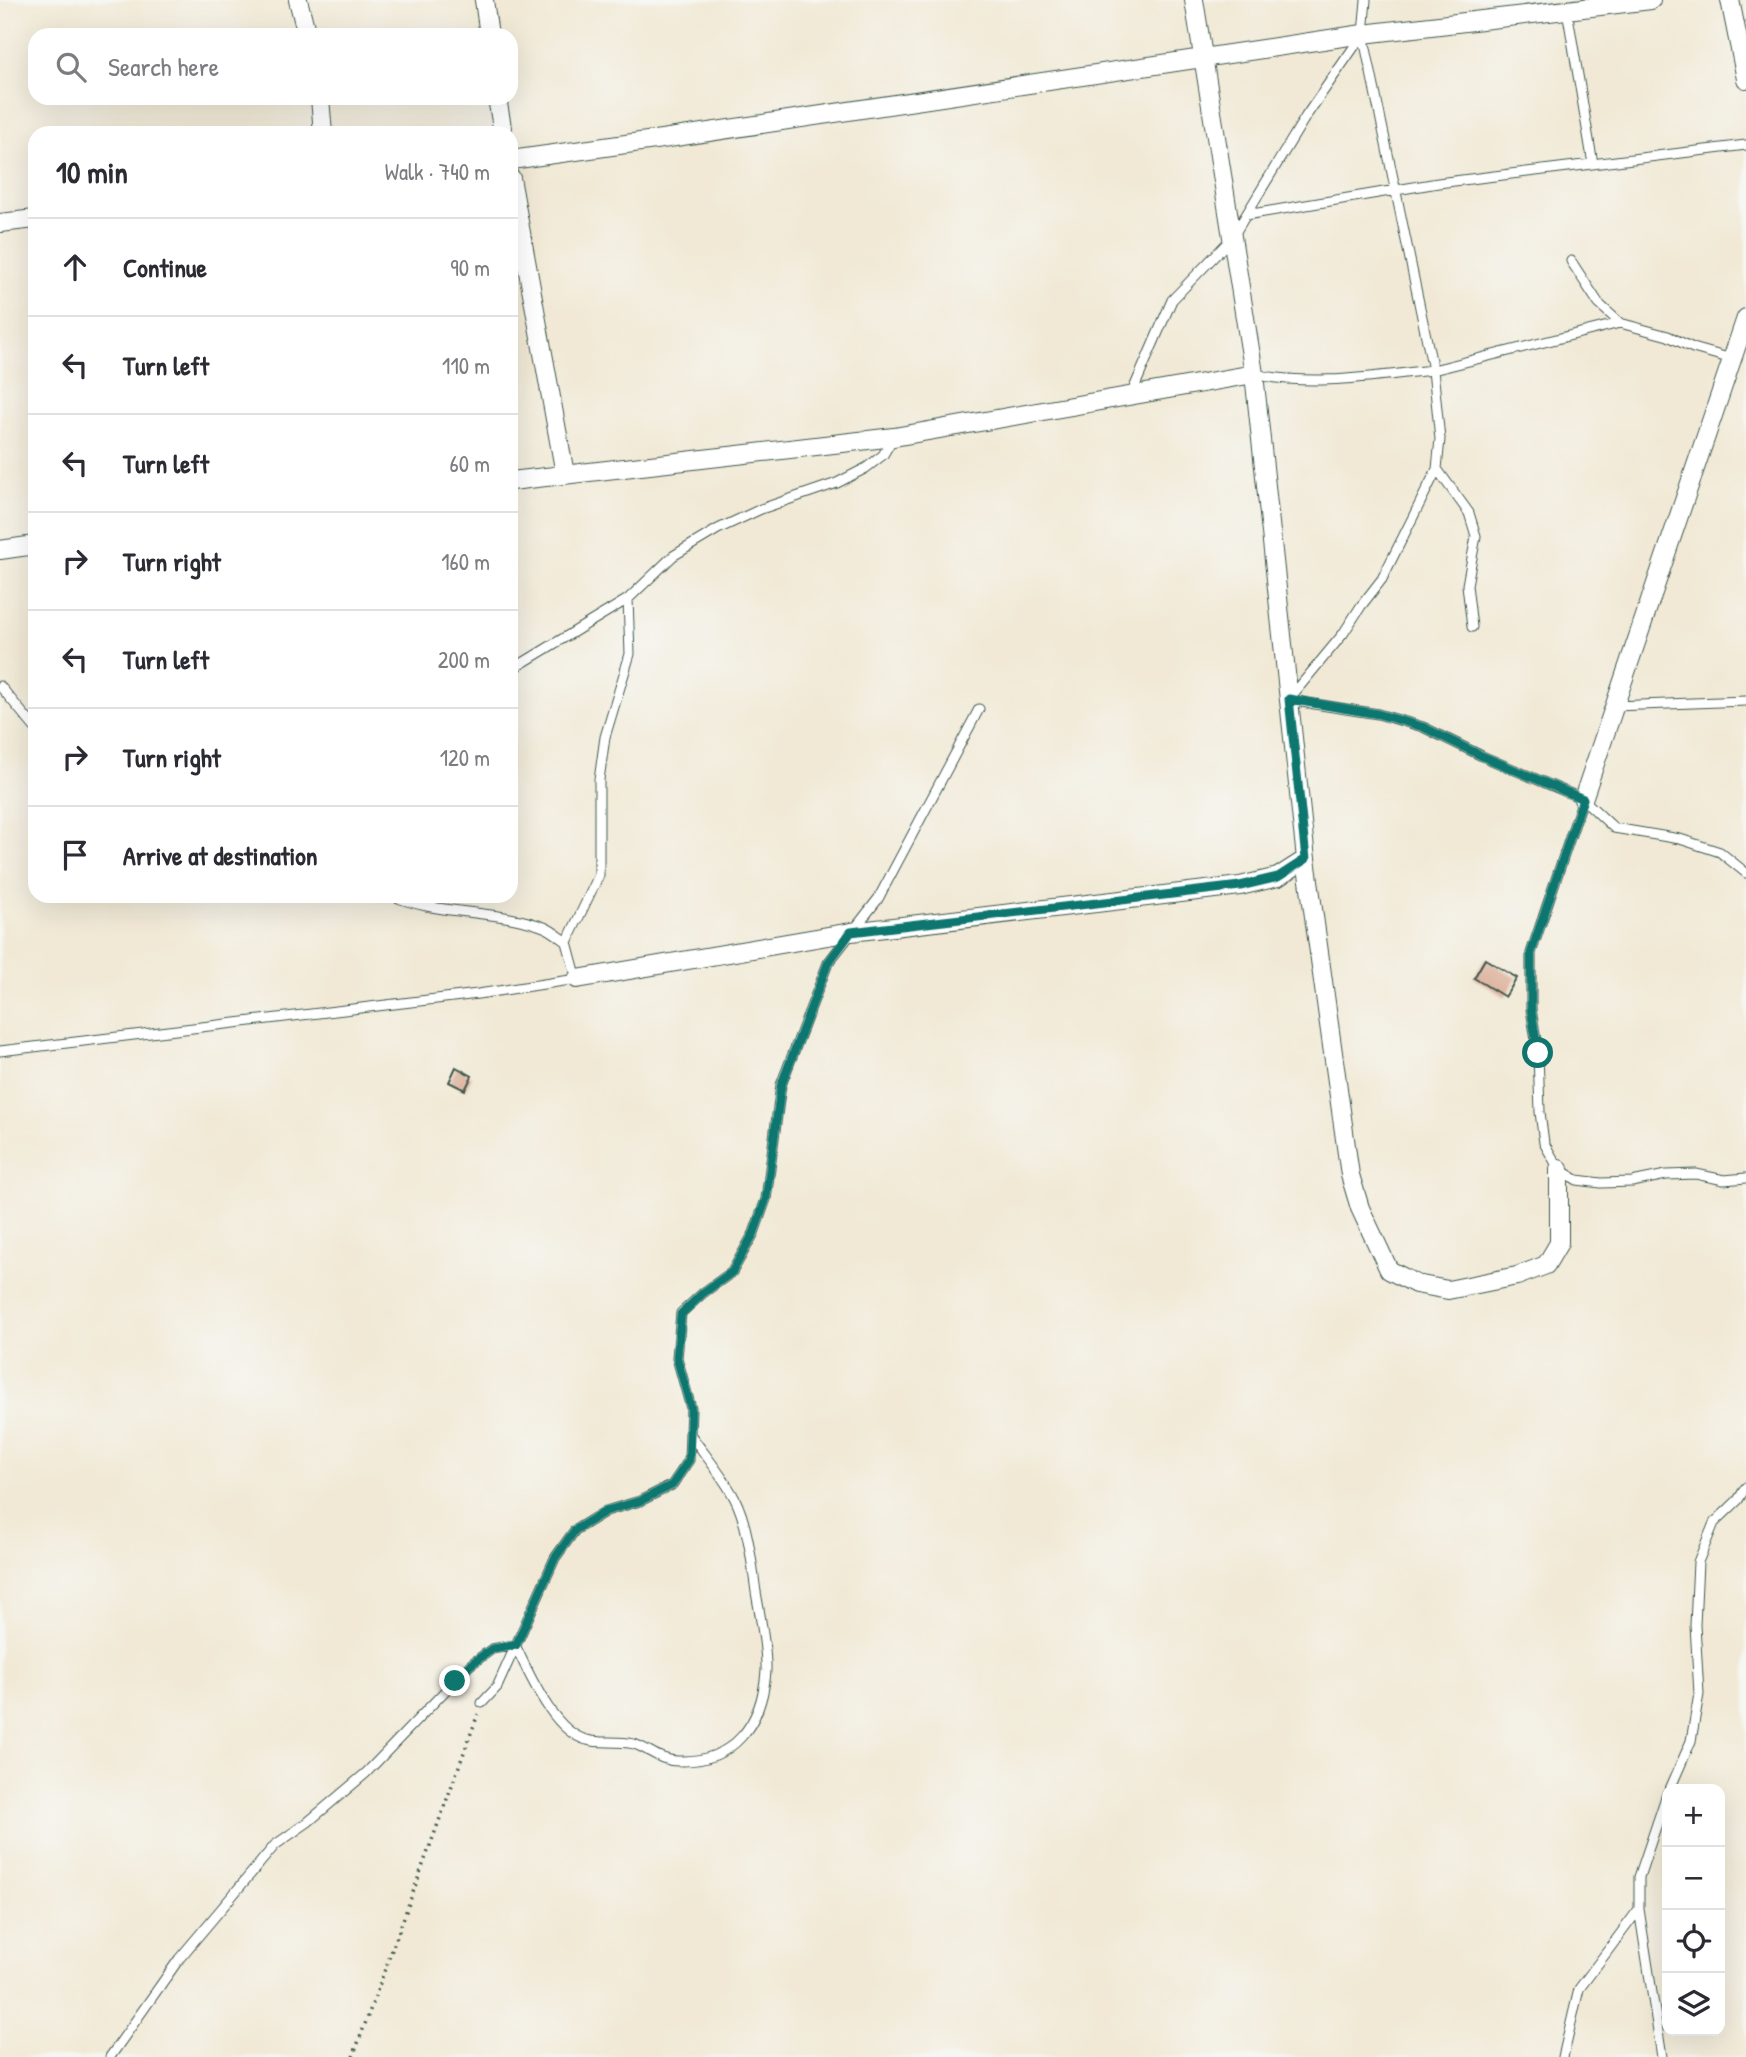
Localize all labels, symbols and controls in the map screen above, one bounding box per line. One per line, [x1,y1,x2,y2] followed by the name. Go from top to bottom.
[28,28,518,105] search box
[52,48,90,86] icon: search
[108,49,219,84] text: Search here
[56,152,128,192] text: 10 min
[385,156,490,187] text: Walk · 740 m
[56,248,94,286] icon: ahead
[123,250,207,285] text: Continue
[450,252,490,283] text: 90 m
[56,346,94,384] icon: left
[123,348,209,383] text: Turn left
[442,350,490,381] text: 110 m
[56,444,94,482] icon: left
[123,446,209,481] text: Turn left
[450,448,490,479] text: 60 m
[56,542,94,580] icon: right
[123,544,221,579] text: Turn right
[441,546,490,577] text: 160 m
[56,640,94,678] icon: left
[123,642,209,677] text: Turn left
[438,644,490,675] text: 200 m
[56,738,94,776] icon: right
[123,740,221,775] text: Turn right
[440,742,490,773] text: 120 m
[56,836,94,874] icon: arrive
[123,838,318,873] text: Arrive at destination
[1522,1037,1553,1068] route start
[439,1665,470,1696] route end
[1662,1784,1725,2036] map controls
[1662,1784,1725,1847] button: +
[1662,1847,1725,1910] button: −
[1662,1910,1725,1973] button: locate
[1662,1973,1725,2036] button: layers

